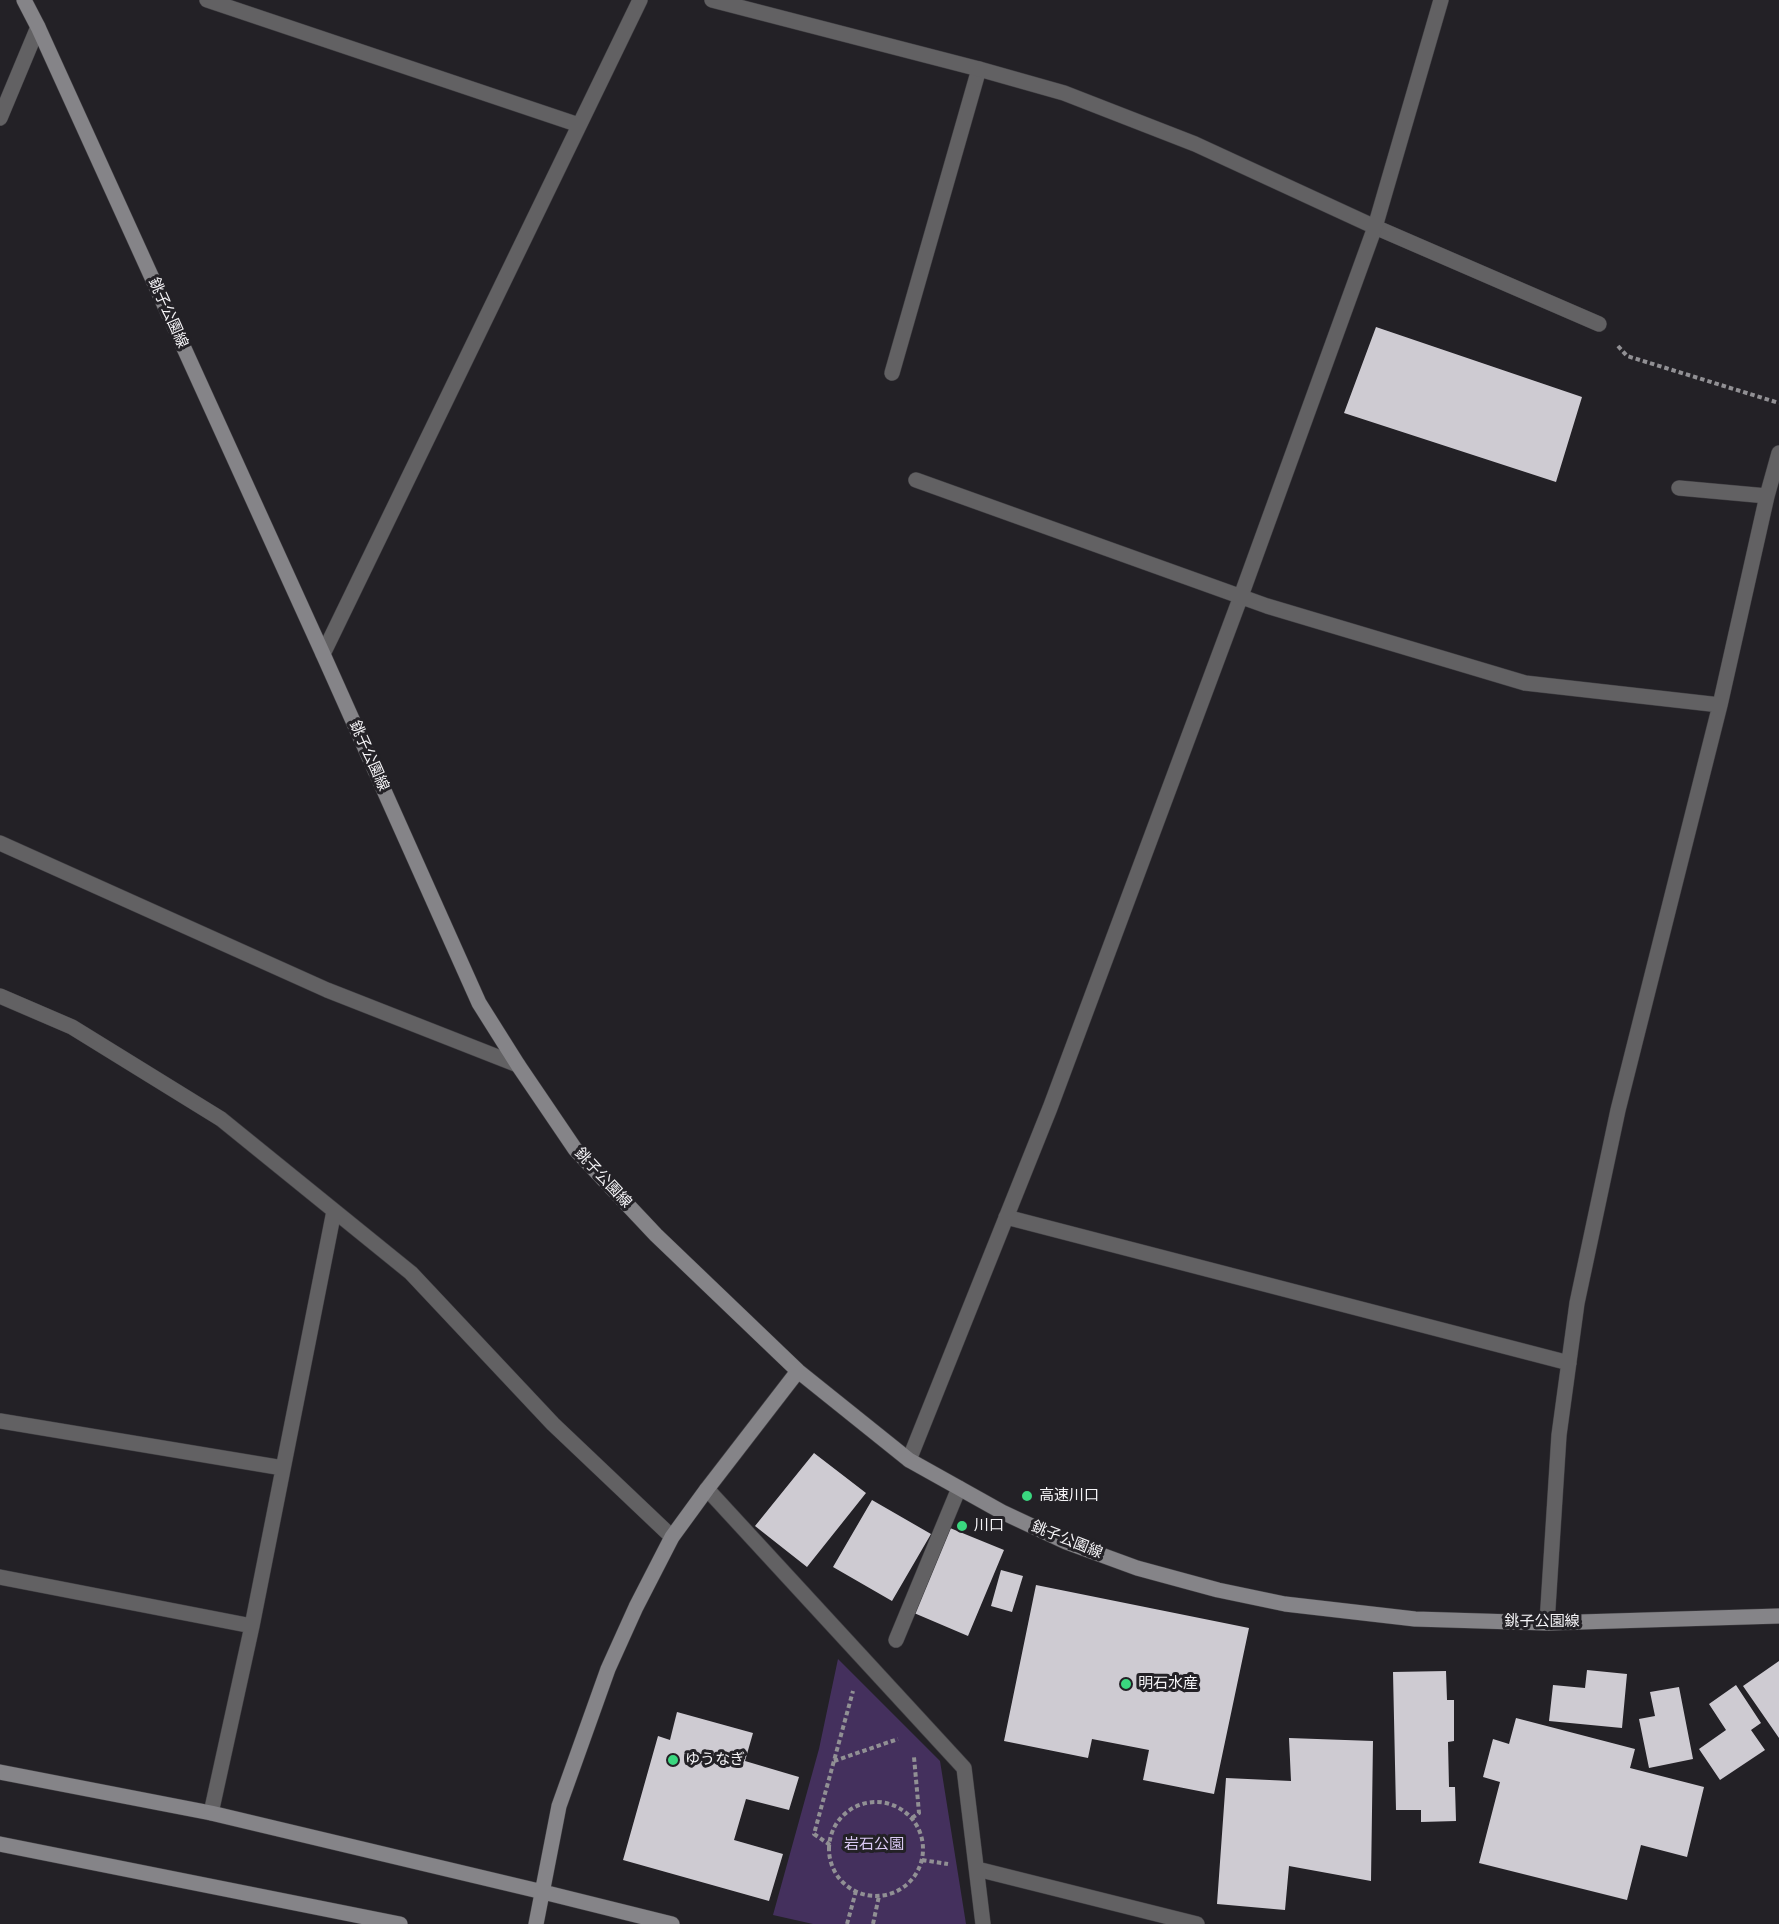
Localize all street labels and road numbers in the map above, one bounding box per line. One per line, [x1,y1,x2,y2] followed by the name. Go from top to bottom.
[145,275,191,351] street label: 銚子公園線
[346,718,392,794] street label: 銚子公園線
[571,1144,635,1212] street label: 銚子公園線
[1029,1518,1105,1562] street label: 銚子公園線
[1505,1613,1579,1631] street label: 銚子公園線

